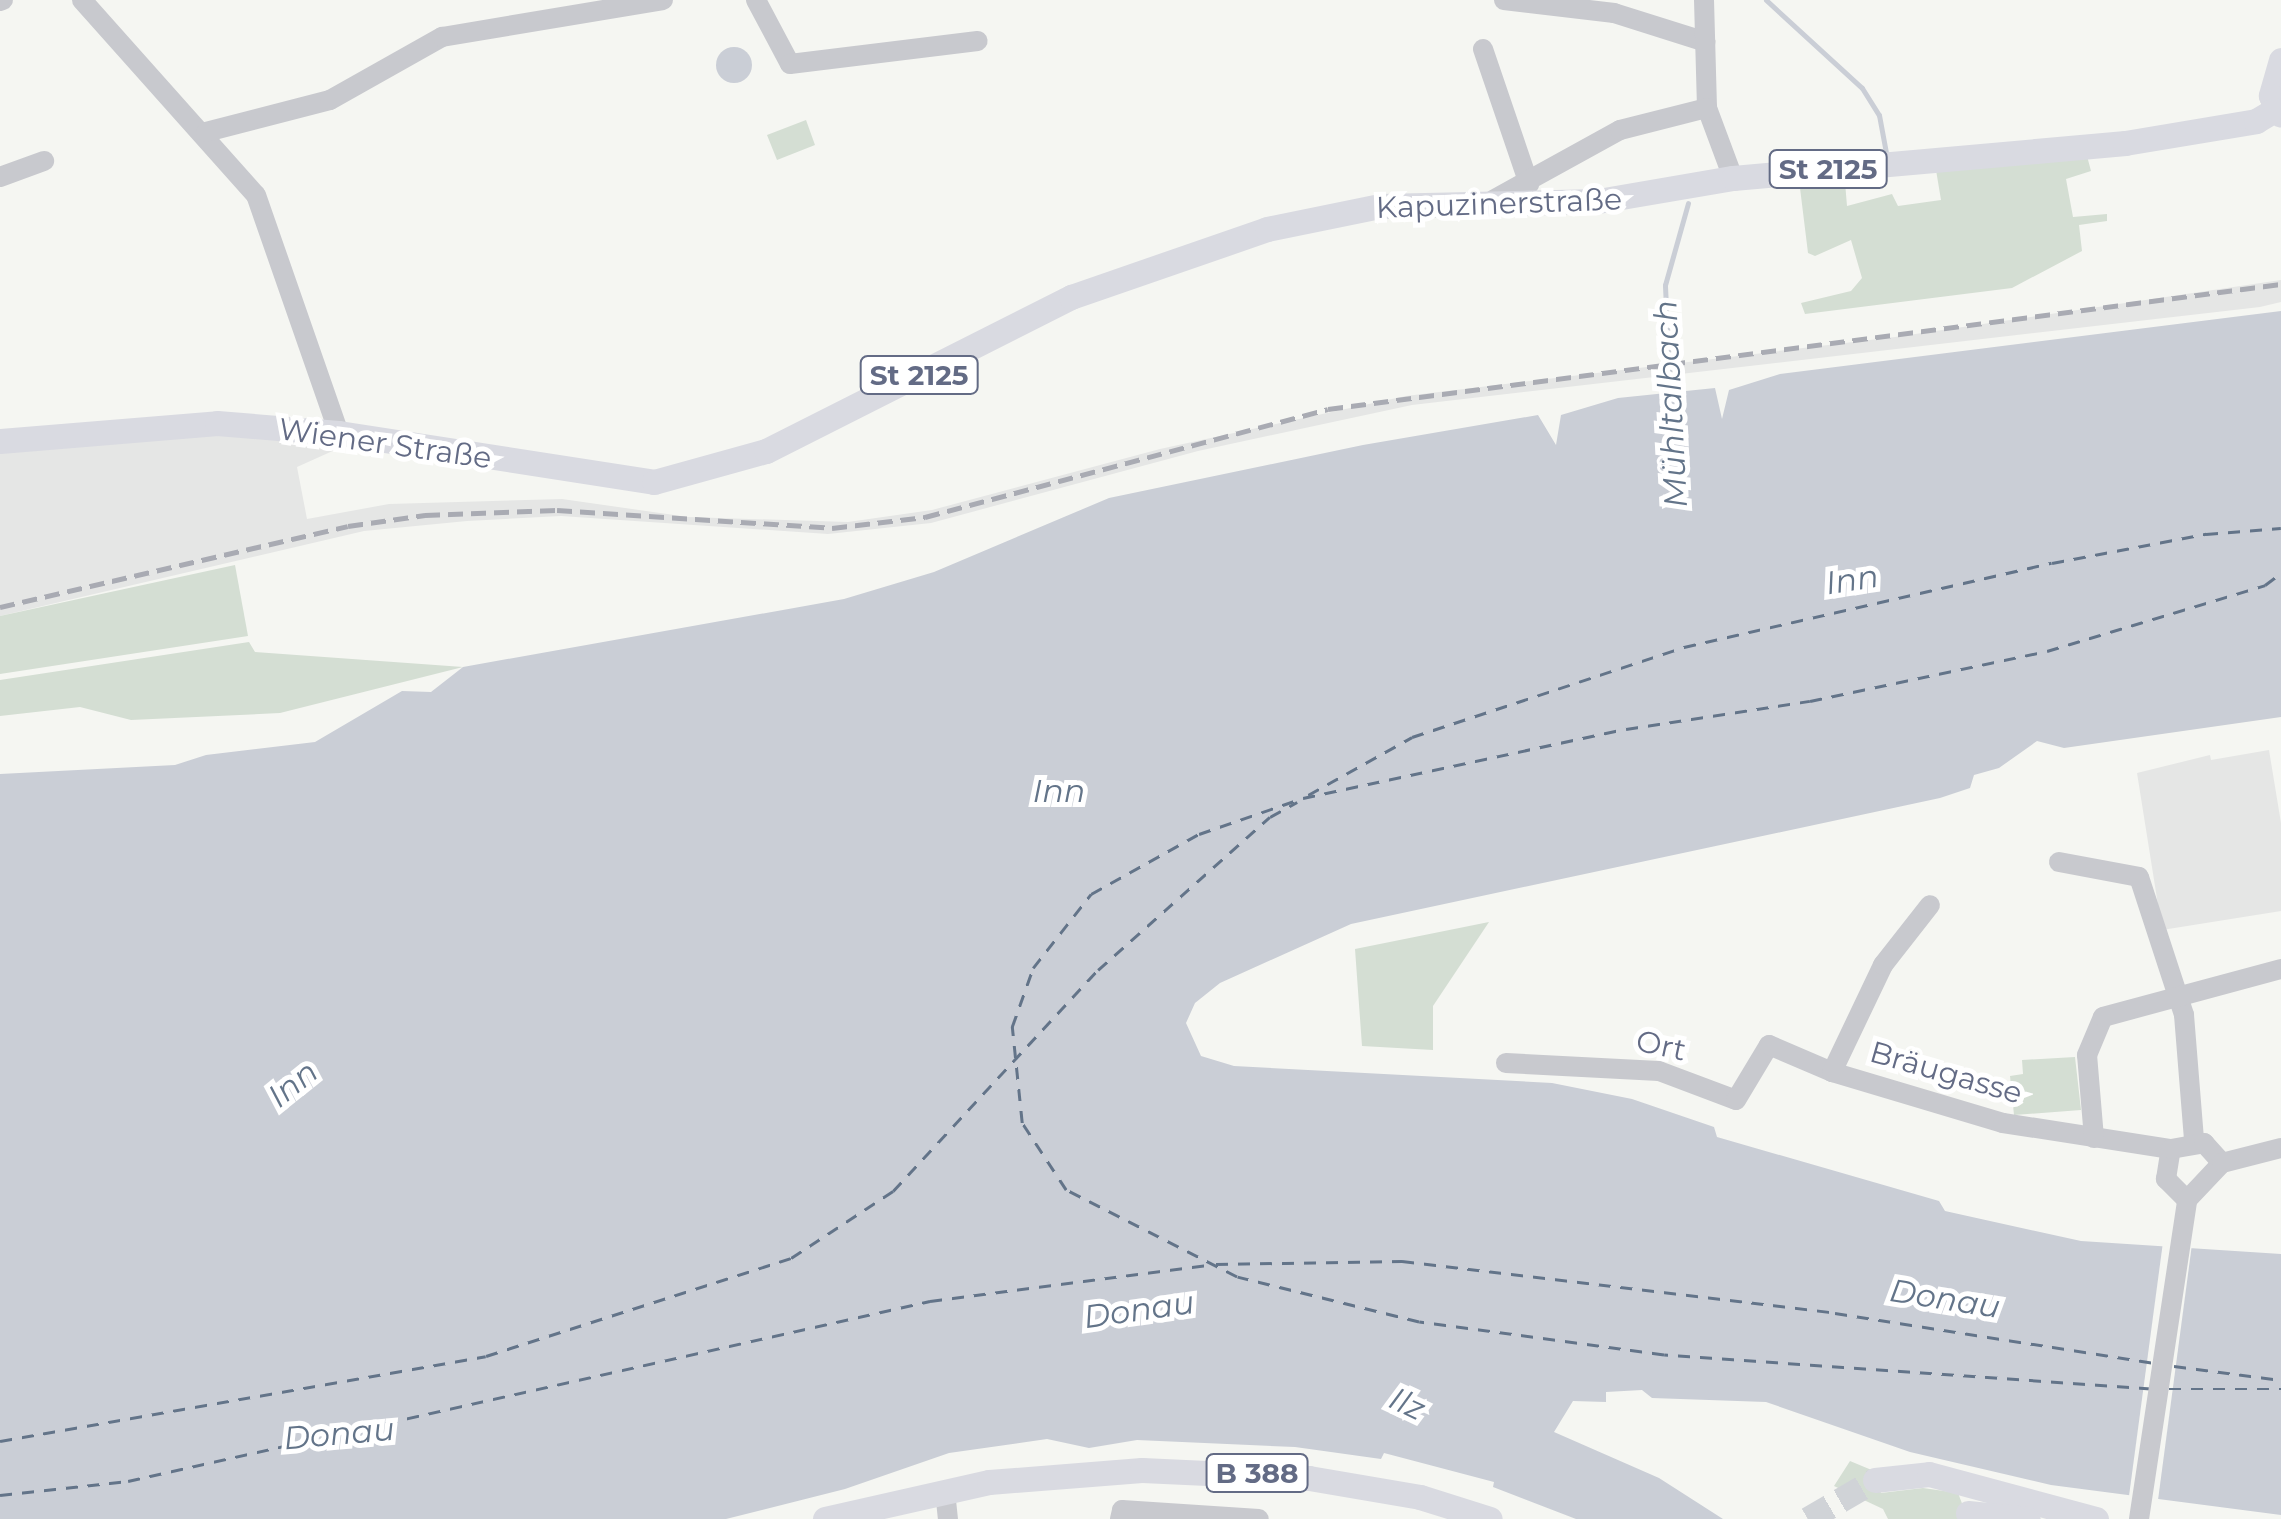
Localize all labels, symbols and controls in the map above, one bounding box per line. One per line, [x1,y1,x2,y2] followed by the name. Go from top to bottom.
[1768,146,1888,192] road number: St 2125
[1375,182,1623,226] street label: Kapuzinerstraße
[1646,299,1696,509] water label: Mühltalbach
[859,352,979,398] road number: St 2125
[276,411,494,477] street label: Wiener Straße
[1823,557,1881,603] water label: Inn
[1033,772,1085,810] water label: Inn
[1633,1023,1689,1069] street label: Ort
[1866,1034,2026,1112] street label: Bräugasse
[260,1052,326,1116] water label: Inn
[1887,1271,2003,1327] water label: Donau
[1081,1283,1197,1337] water label: Donau
[1383,1379,1431,1429] water label: Ilz
[282,1410,396,1458] water label: Donau
[1204,1450,1310,1496] road number: B 388

